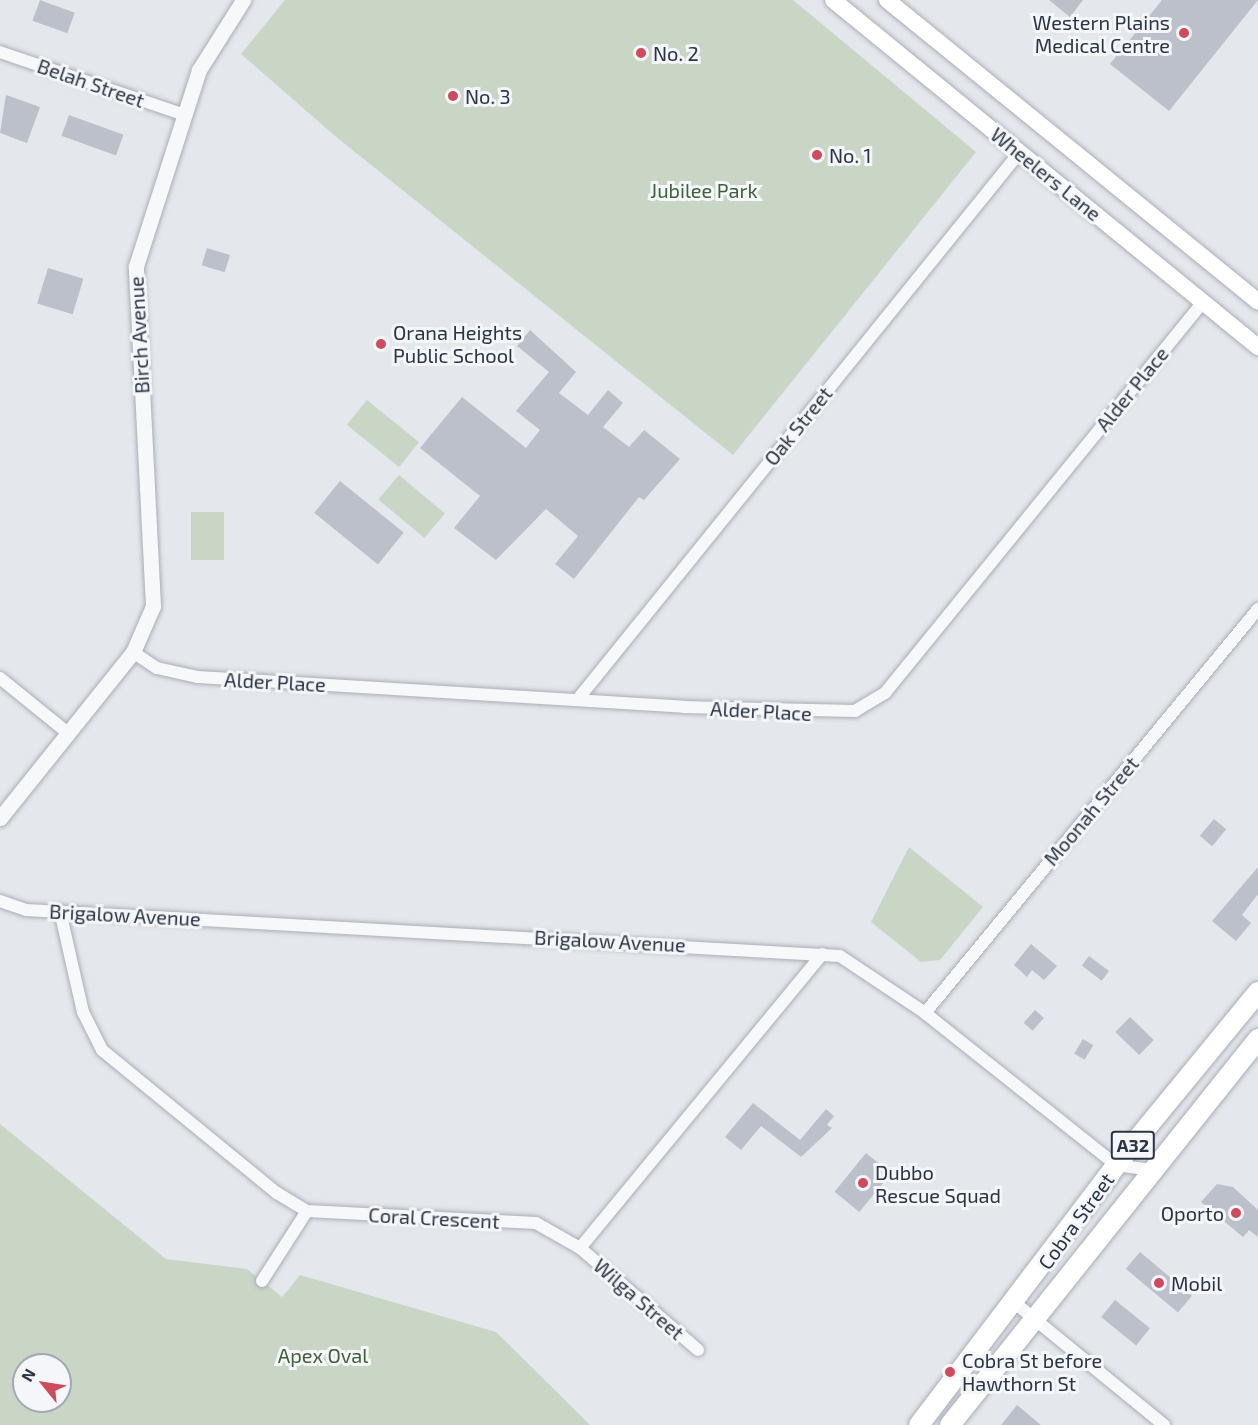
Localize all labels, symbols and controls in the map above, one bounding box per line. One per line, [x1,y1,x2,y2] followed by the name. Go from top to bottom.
[1033,10,1170,57] place label: Western Plains Medical Centre
[1175,24,1193,42] marker: Western Plains Medical Centre
[653,41,699,65] place label: No. 2
[634,46,648,60] marker: No. 2
[34,53,148,113] street label: Belah Street
[465,84,511,108] place label: No. 3
[446,89,460,103] marker: No. 3
[986,122,1106,226] street label: Wheelers Lane
[829,143,871,167] place label: No. 1
[810,148,824,162] marker: No. 1
[650,178,758,202] park label: Jubilee Park
[124,275,154,395] street label: Birch Avenue
[393,320,522,367] place label: Orana Heights Public School
[374,337,388,351] marker: Orana Heights Public School
[1091,342,1173,436] street label: Alder Place
[759,382,837,470] street label: Oak Street
[223,667,327,697] street label: Alder Place
[709,696,813,726] street label: Alder Place
[1039,752,1143,870] street label: Moonah Street
[48,899,202,931] street label: Brigalow Avenue
[533,925,687,957] street label: Brigalow Avenue
[1110,1130,1156,1160] road number: A32
[875,1160,1001,1207] place label: Dubbo Rescue Squad
[1033,1168,1119,1274] street label: Cobra Street
[856,1176,870,1190] marker: Dubbo Rescue Squad
[1161,1201,1224,1225] place label: Oporto
[368,1203,500,1233] street label: Coral Crescent
[1229,1206,1243,1220] marker: Oporto
[589,1253,689,1345] street label: Wilga Street
[1171,1271,1222,1295] place label: Mobil
[1152,1276,1166,1290] marker: Mobil
[278,1343,368,1367] park label: Apex Oval
[962,1348,1102,1395] place label: Cobra St before Hawthorn St
[12,1353,72,1413] north arrow
[17,1365,39,1385] text: N
[943,1365,957,1379] marker: Cobra St before Hawthorn St

